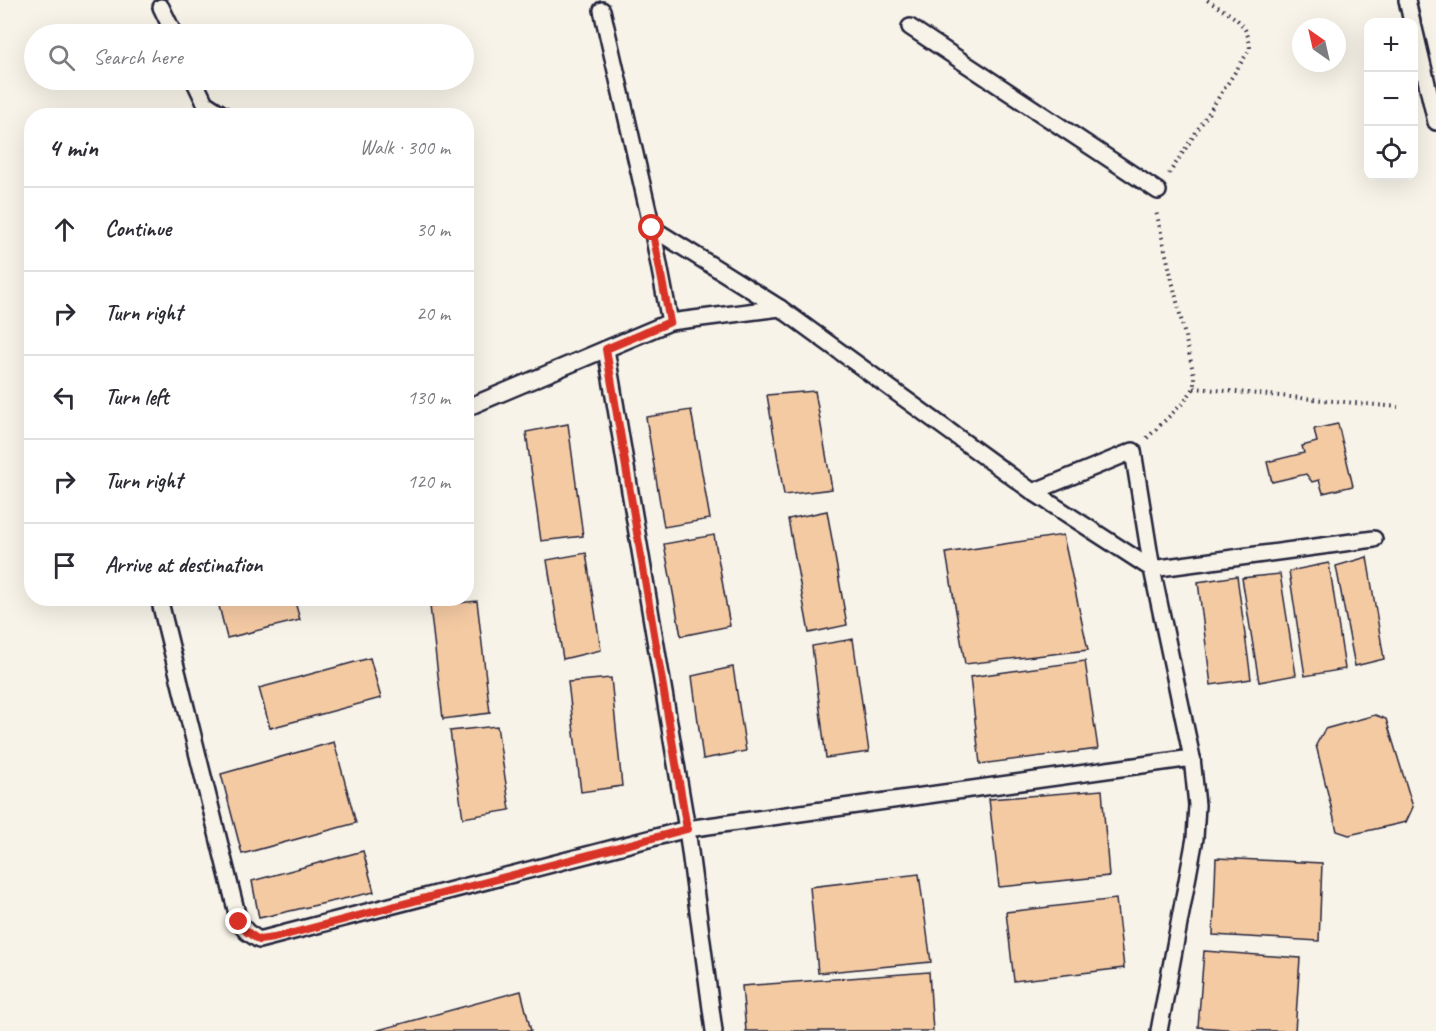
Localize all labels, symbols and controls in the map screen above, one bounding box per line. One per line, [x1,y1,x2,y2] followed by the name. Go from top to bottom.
[1292,18,1346,72] north arrow
[1364,18,1418,180] map controls
[1364,18,1418,72] button: +
[24,24,474,90] search box
[45,41,78,74] icon: search
[93,43,183,71] text: Search here
[1364,72,1418,126] button: −
[1364,126,1418,180] button: locate
[48,131,98,164] text: 4 min
[360,135,450,160] text: Walk · 300 m
[48,213,81,246] icon: ahead
[638,214,664,240] route start
[105,215,171,243] text: Continue
[416,217,450,242] text: 30 m
[48,297,81,330] icon: right
[105,299,182,327] text: Turn right
[416,301,450,326] text: 20 m
[48,381,81,414] icon: left
[105,383,169,411] text: Turn left
[407,385,450,410] text: 130 m
[48,465,81,498] icon: right
[105,467,182,495] text: Turn right
[407,469,450,494] text: 120 m
[48,549,81,582] icon: arrive
[105,551,262,579] text: Arrive at destination
[225,908,251,934] route end

